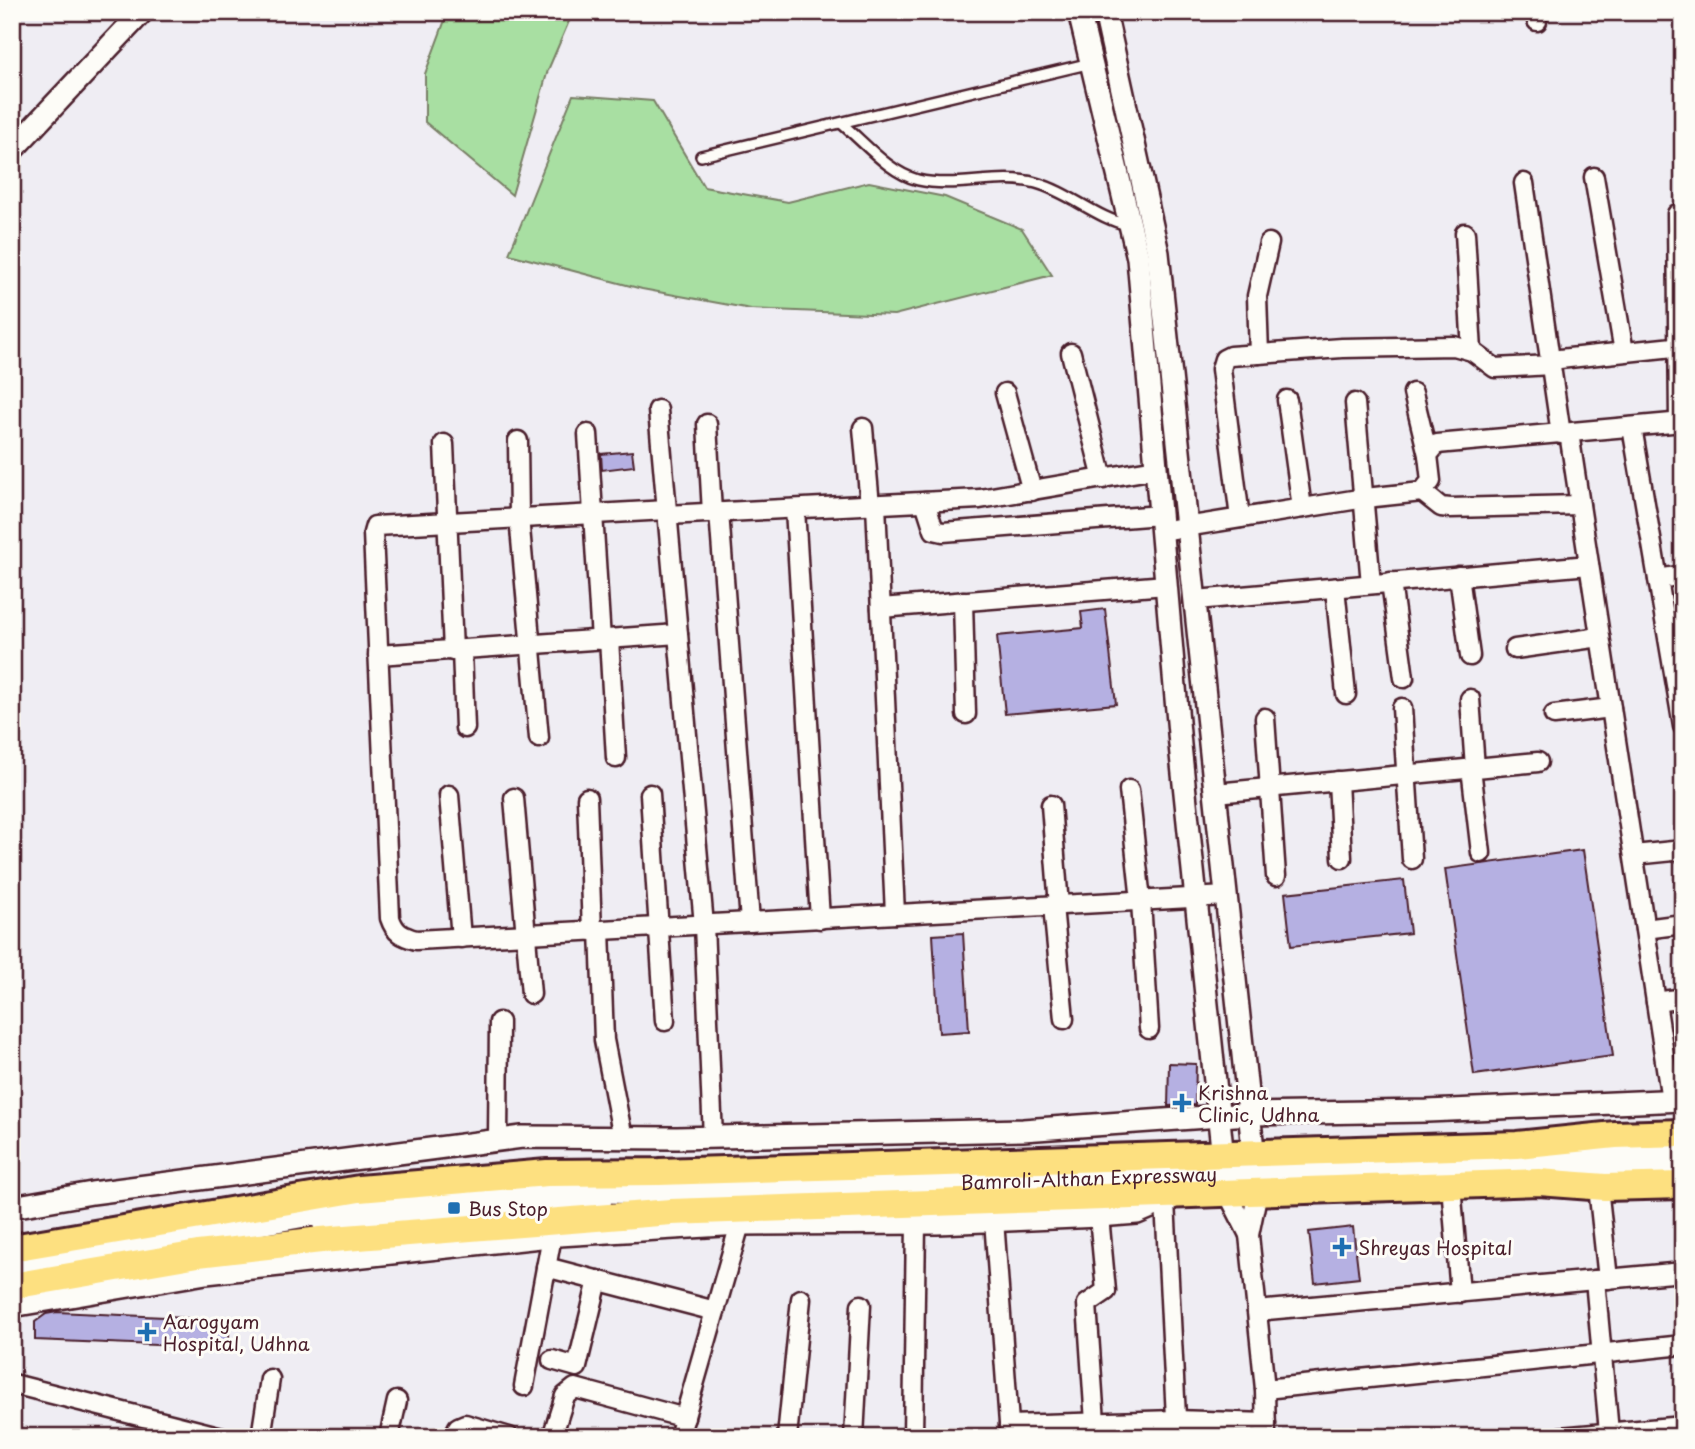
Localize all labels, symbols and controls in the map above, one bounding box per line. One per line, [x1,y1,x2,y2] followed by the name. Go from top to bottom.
[1198,1078,1320,1128] place label: Krishna Clinic, Udhna
[1172,1093,1192,1113] marker: Krishna Clinic, Udhna
[960,1159,1217,1196] street label: Bamroli-Althan Expressway
[468,1194,548,1222] place label: Bus Stop
[446,1200,462,1216] marker: Bus Stop
[1358,1233,1512,1261] place label: Shreyas Hospital
[1332,1237,1352,1257] marker: Shreyas Hospital
[163,1307,310,1357] place label: Aarogyam Hospital, Udhna
[137,1322,157,1342] marker: Aarogyam Hospital, Udhna

